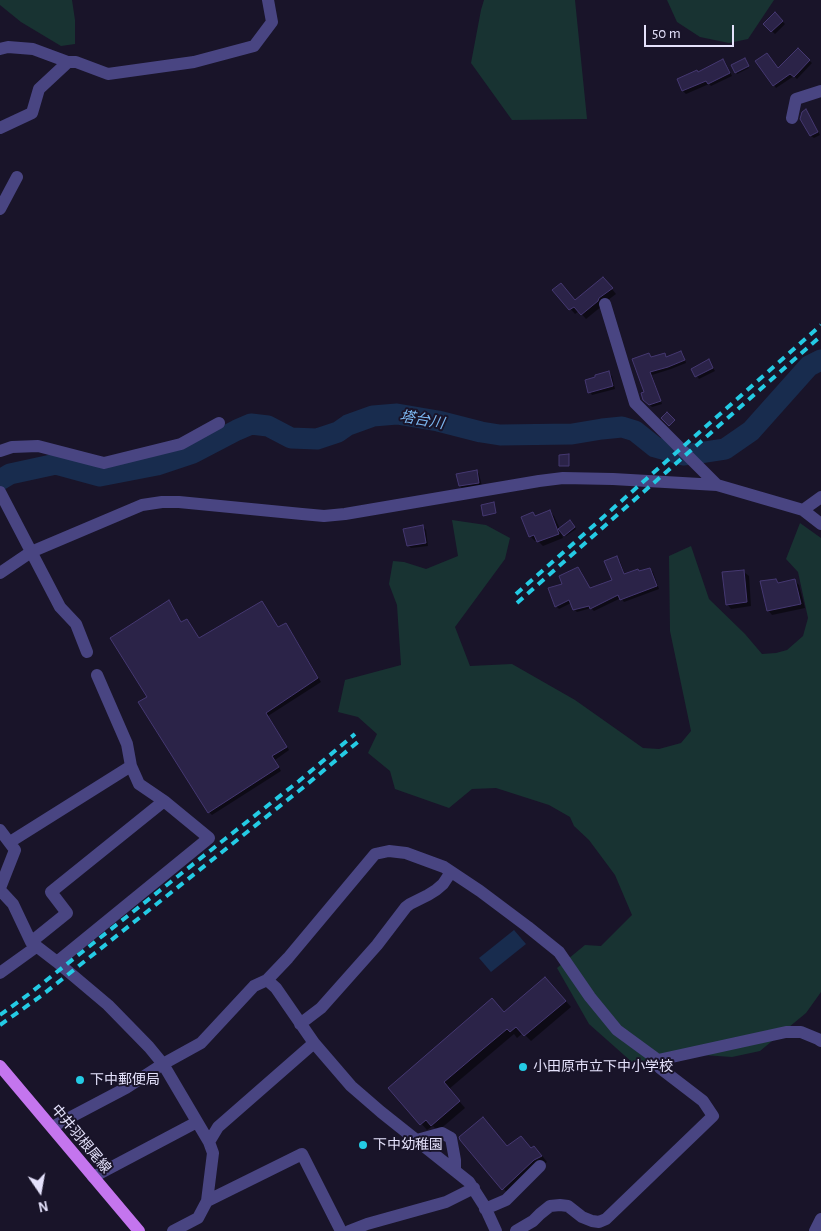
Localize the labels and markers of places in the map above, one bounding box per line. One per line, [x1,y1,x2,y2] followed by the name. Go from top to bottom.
[533,1059,673,1075] place label: 小田原市立下中小学校
[517,1061,529,1073] marker: 小田原市立下中小学校
[90,1072,160,1088] place label: 下中郵便局
[74,1074,86,1086] marker: 下中郵便局
[373,1137,443,1153] place label: 下中幼稚園
[357,1139,369,1151] marker: 下中幼稚園

